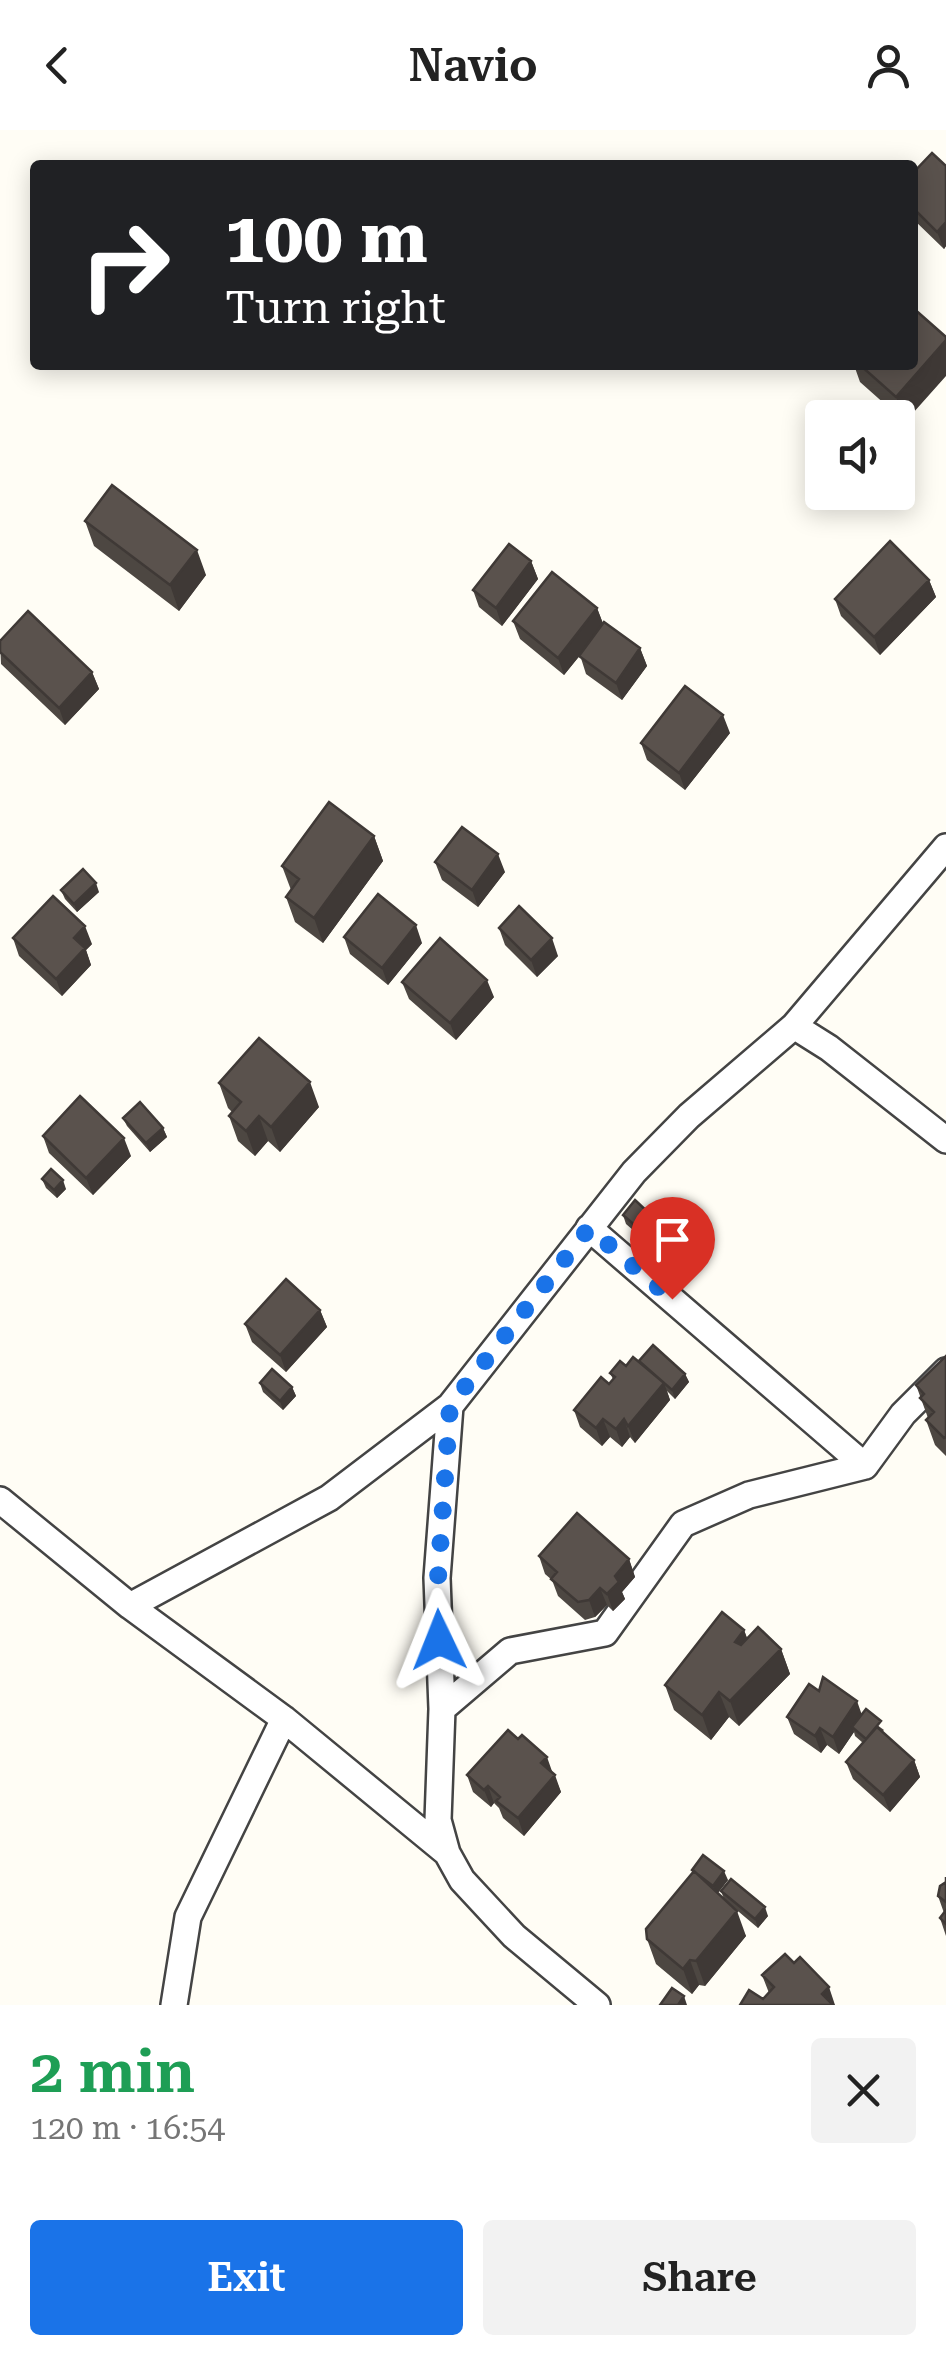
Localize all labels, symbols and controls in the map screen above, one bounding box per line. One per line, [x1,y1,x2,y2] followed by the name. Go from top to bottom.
[30,38,85,93] icon: back
[861,38,916,93] icon: person
[408,39,538,92] text: Navio
[225,197,428,279] text: 100 m
[60,200,190,330] icon: right
[225,281,446,334] text: Turn right
[805,400,915,510] map controls
[805,400,915,510] button: sound
[630,1197,715,1300] pin
[645,1212,700,1267] icon: arrive
[387,1588,491,1692] position arrow
[30,2036,195,2107] text: 2 min
[811,2038,916,2143] button: close
[30,2109,225,2147] text: 120 m · 16:54
[30,2220,463,2335] button: Exit
[483,2220,916,2335] button: Share

